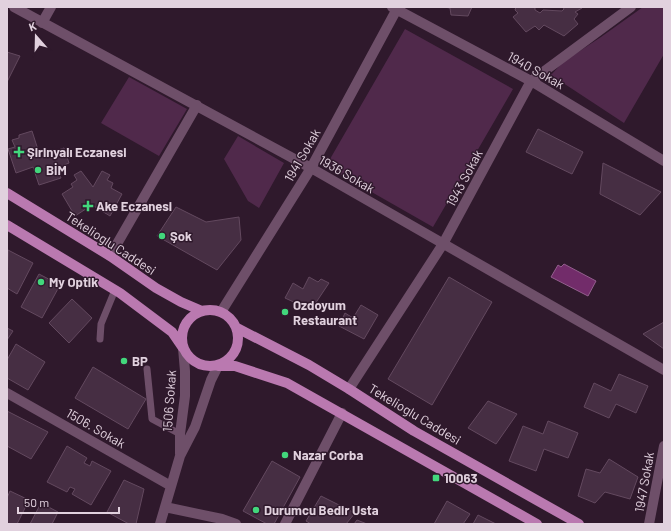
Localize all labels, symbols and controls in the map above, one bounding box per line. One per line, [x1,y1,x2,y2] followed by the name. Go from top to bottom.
[16,16,56,56] north arrow
[27,19,38,33] text: K
[505,48,568,92] street label: 1940 Sokak
[280,125,324,184] street label: 1941 Sokak
[27,144,127,160] place label: Şirinyalı Eczanesi
[442,146,486,209] street label: 1943 Sokak
[14,147,24,157] marker: Şirinyalı Eczanesi
[316,152,378,197] street label: 1936 Sokak
[46,162,67,178] place label: BİM
[33,165,43,175] marker: BİM
[96,198,172,214] place label: Ake Eczanesi
[83,201,93,211] marker: Ake Eczanesi
[63,208,159,278] street label: Tekelioglu Caddesi
[170,228,192,244] place label: Şok
[157,231,167,241] marker: Şok
[49,274,98,290] place label: My Optik
[36,277,46,287] marker: My Optik
[293,297,357,328] place label: Ozdoyum Restaurant
[280,307,290,317] marker: Ozdoyum Restaurant
[132,353,148,369] place label: BP
[119,356,129,366] marker: BP
[159,369,179,433] street label: 1506 Sokak
[366,380,464,448] street label: Tekelioglu Caddesi
[64,405,129,452] street label: 1506. Sokak
[293,447,363,463] place label: Nazar Corba
[280,450,290,460] marker: Nazar Corba
[631,450,657,513] street label: 1947 Sokak
[444,470,477,486] place label: 10063
[431,473,441,483] marker: 10063
[18,489,119,515] scale bar
[24,495,49,509] text: 50 m
[264,502,379,518] place label: Durumcu Bedir Usta
[251,505,261,515] marker: Durumcu Bedir Usta

